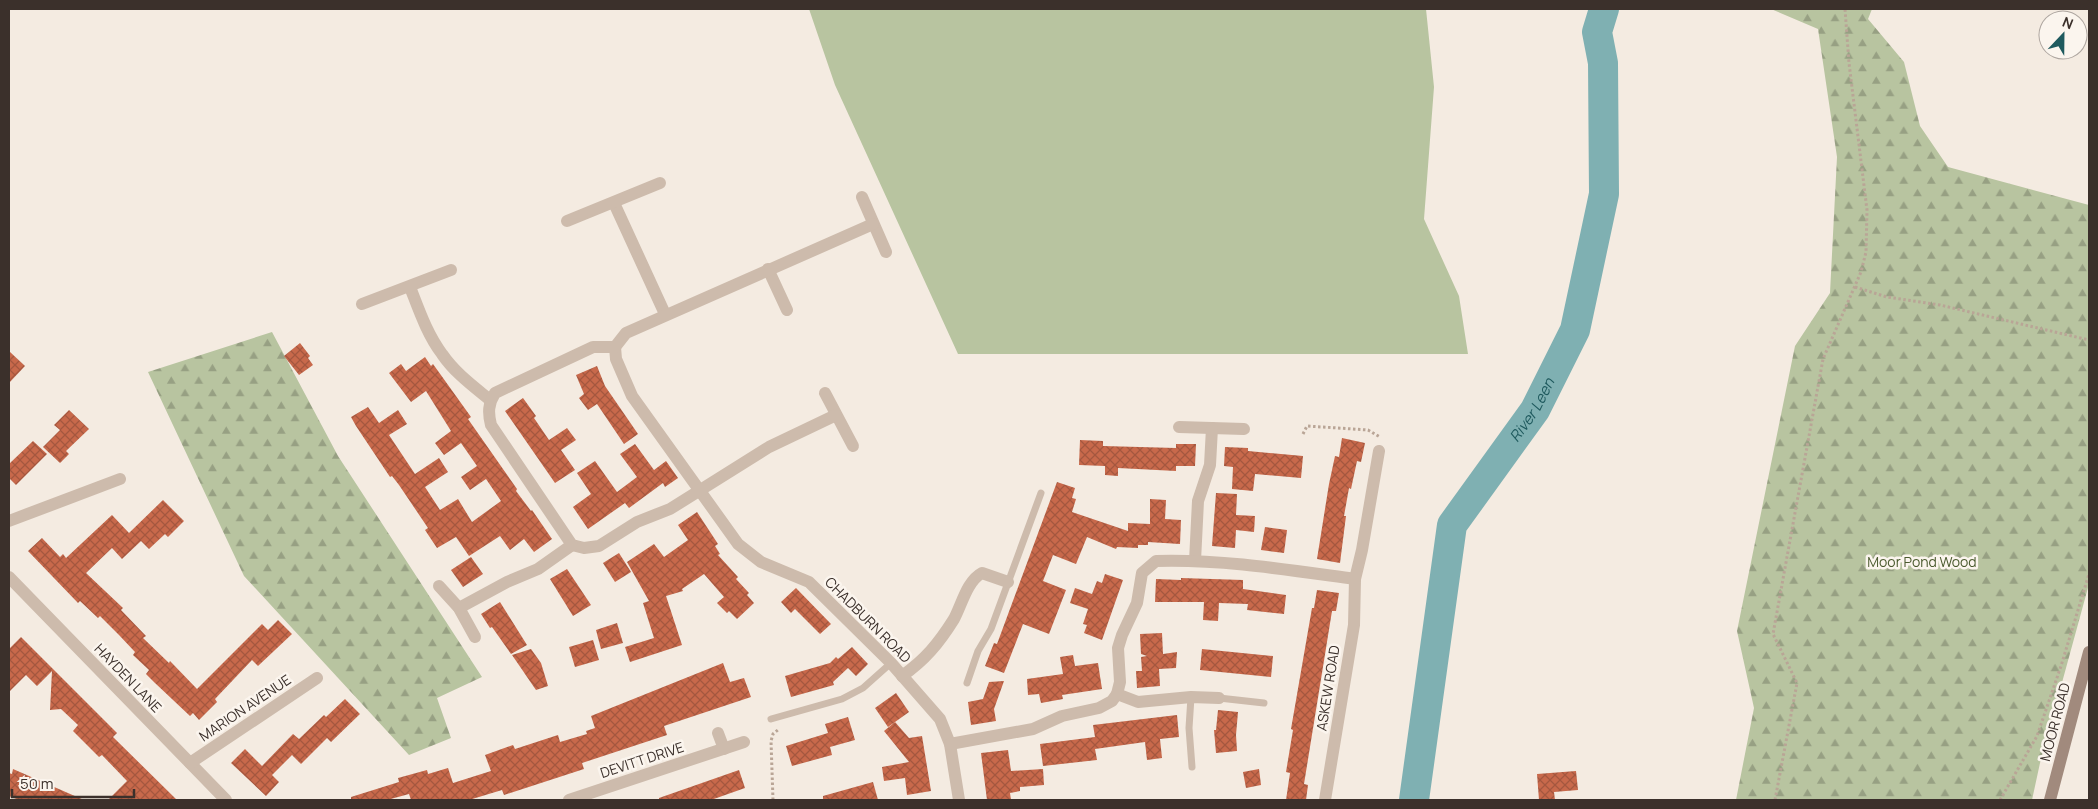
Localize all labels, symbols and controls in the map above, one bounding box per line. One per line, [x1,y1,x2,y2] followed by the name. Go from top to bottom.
[2038,10,2088,60] north arrow
[2060,12,2076,33] text: N
[1504,373,1560,446] water label: River Leen
[1867,552,1977,571] park label: Moor Pond Wood
[821,572,916,667] street label: CHADBURN ROAD
[91,639,166,716] street label: HAYDEN LANE
[1311,644,1344,732] street label: ASKEW ROAD
[195,670,294,745] street label: MARION AVENUE
[2035,680,2074,763] street label: MOOR ROAD
[598,737,686,782] street label: DEVITT DRIVE
[12,766,135,798] scale bar
[20,773,54,794] text: 50 m

